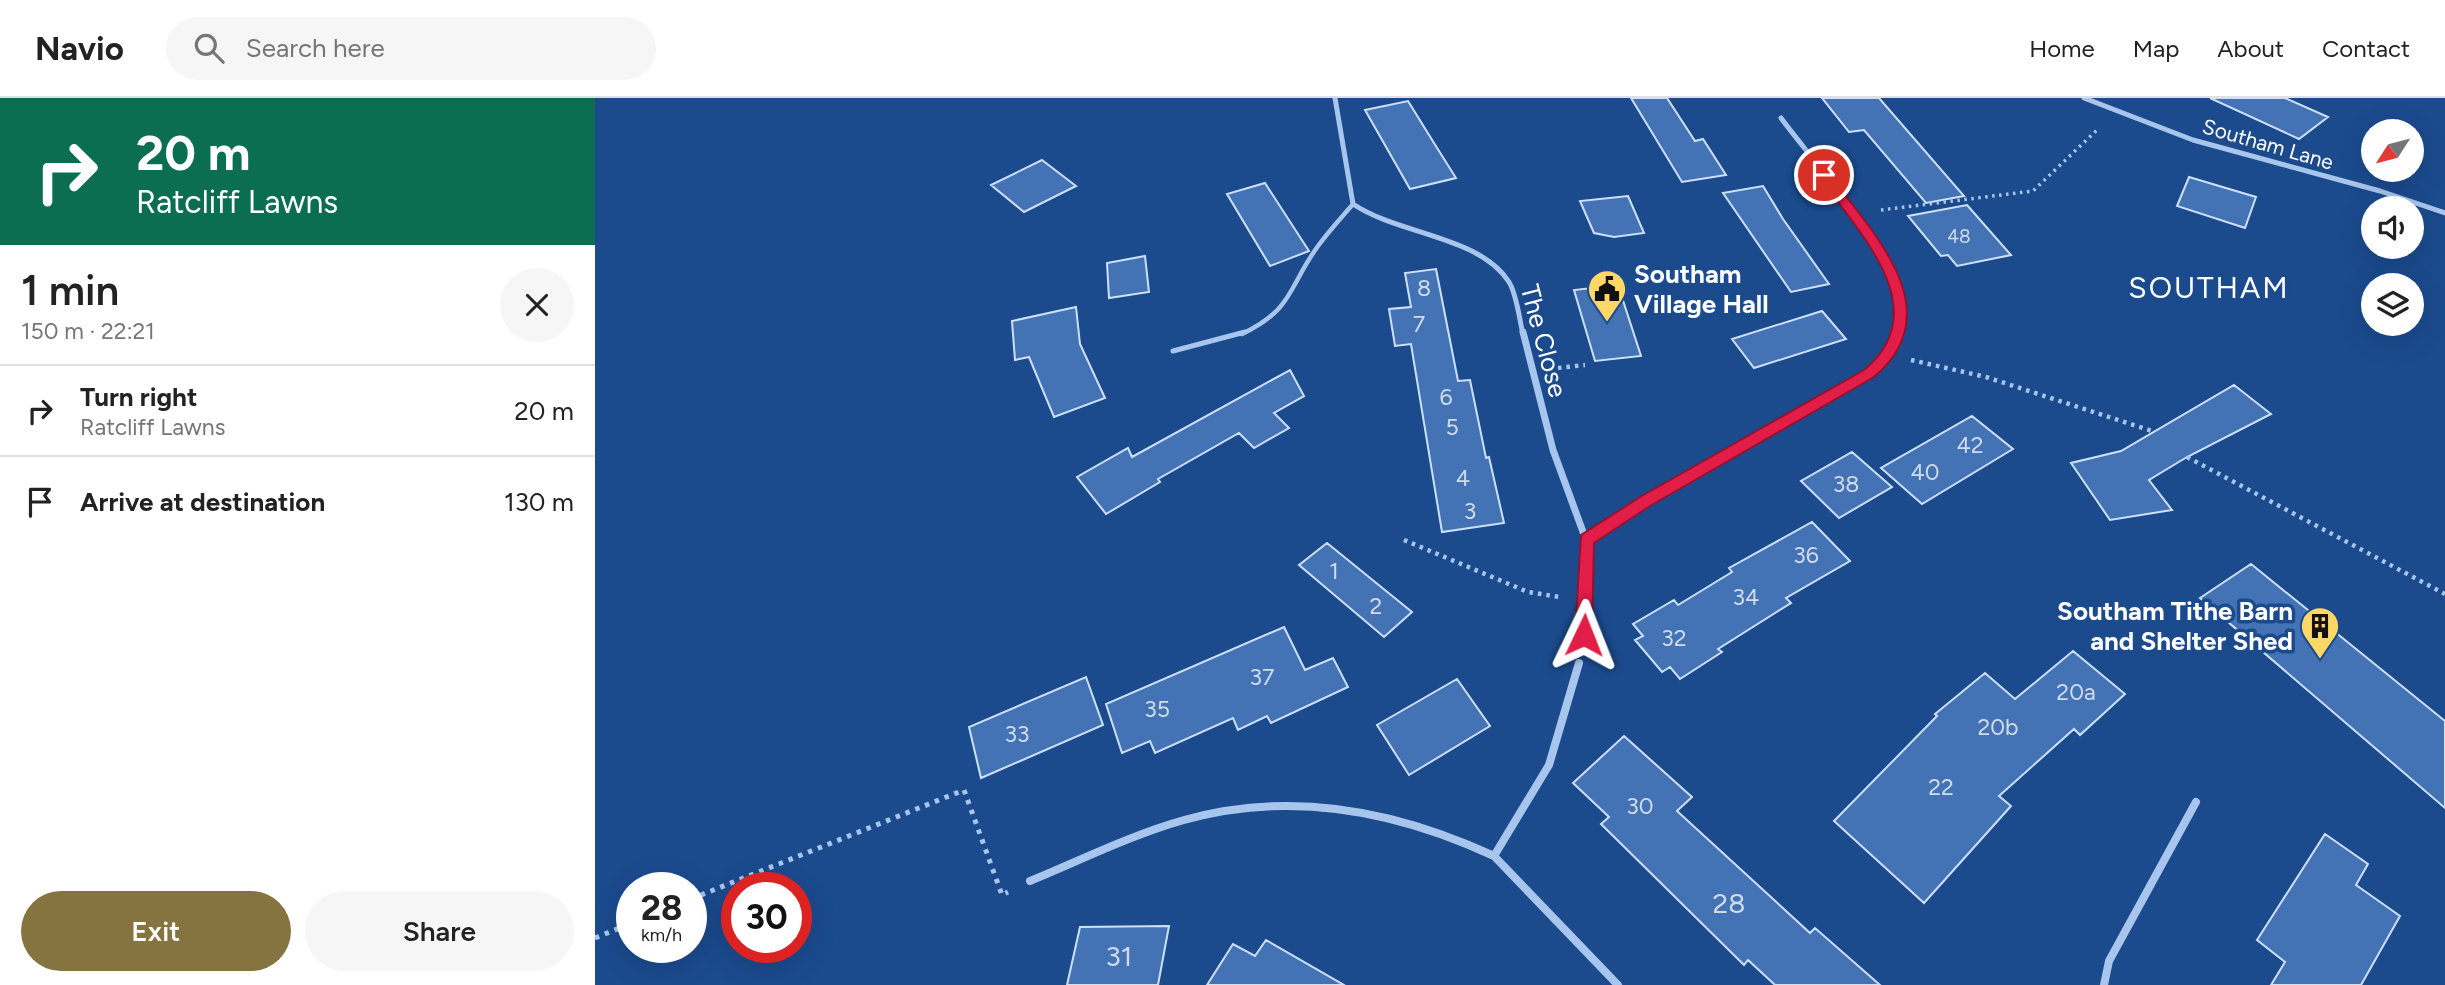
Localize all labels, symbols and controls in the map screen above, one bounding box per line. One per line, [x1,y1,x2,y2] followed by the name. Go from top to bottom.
[166,17,656,80] search box
[35,29,124,68] text: Navio
[190,29,228,67] icon: search
[246,32,385,64] text: Search here
[2029,34,2095,63] text: Home
[2133,34,2179,63] text: Map
[2217,34,2284,63] text: About
[2322,34,2410,63] text: Contact
[2200,113,2336,175] street label: Southam Lane
[2361,119,2424,182] north arrow
[2361,119,2424,336] map controls
[136,123,251,182] text: 20 m
[21,126,112,217] icon: right
[1794,145,1854,205] pin
[1805,156,1843,194] icon: arrive
[136,183,338,221] text: Ratcliff Lawns
[2361,196,2424,259] button: sound
[1947,225,1971,248] house number: 48
[1634,258,1769,320] place label: Southam Village Hall
[21,265,119,316] text: 1 min
[500,268,574,342] button: close
[1586,268,1628,323] public building icon: Southam Village Hall
[2128,269,2290,306] district label: SOUTHAM
[2361,273,2424,336] button: layers
[1417,274,1431,302] house number: 8
[1514,281,1574,401] street label: The Close
[1413,310,1425,338] house number: 7
[21,317,155,345] text: 150 m · 22:21
[80,381,197,413] text: Turn right
[1439,383,1453,411] house number: 6
[21,392,59,430] icon: right
[514,395,574,427] text: 20 m
[80,413,225,441] text: Ratcliff Lawns
[1445,413,1459,441] house number: 5
[1956,431,1984,459] house number: 42
[1910,458,1940,486] house number: 40
[1456,464,1470,492] house number: 4
[1833,470,1859,498] house number: 38
[21,483,59,521] icon: arrive
[80,486,325,518] text: Arrive at destination
[504,486,574,518] text: 130 m
[1464,497,1476,525] house number: 3
[1793,541,1819,569] house number: 36
[1329,557,1339,585] house number: 1
[1733,583,1759,611] house number: 34
[1370,592,1382,620] house number: 2
[2057,595,2293,657] place label: Southam Tithe Barn and Shelter Shed
[1547,598,1621,672] position arrow
[2299,605,2341,660] building icon: Southam Tithe Barn and Shelter Shed
[1661,624,1687,652] house number: 32
[1250,663,1274,691] house number: 37
[2056,678,2096,706] house number: 20a
[1144,695,1170,723] house number: 35
[1977,713,2019,741] house number: 20b
[1004,720,1030,748] house number: 33
[1928,773,1954,801] house number: 22
[1626,792,1654,820] house number: 30
[721,872,812,963] speed limit sign: 30
[1713,886,1745,920] house number: 28
[641,887,682,929] text: 28
[21,891,291,971] button: Exit
[305,891,574,971] button: Share
[641,924,682,946] text: km/h
[1106,939,1132,973] house number: 31

